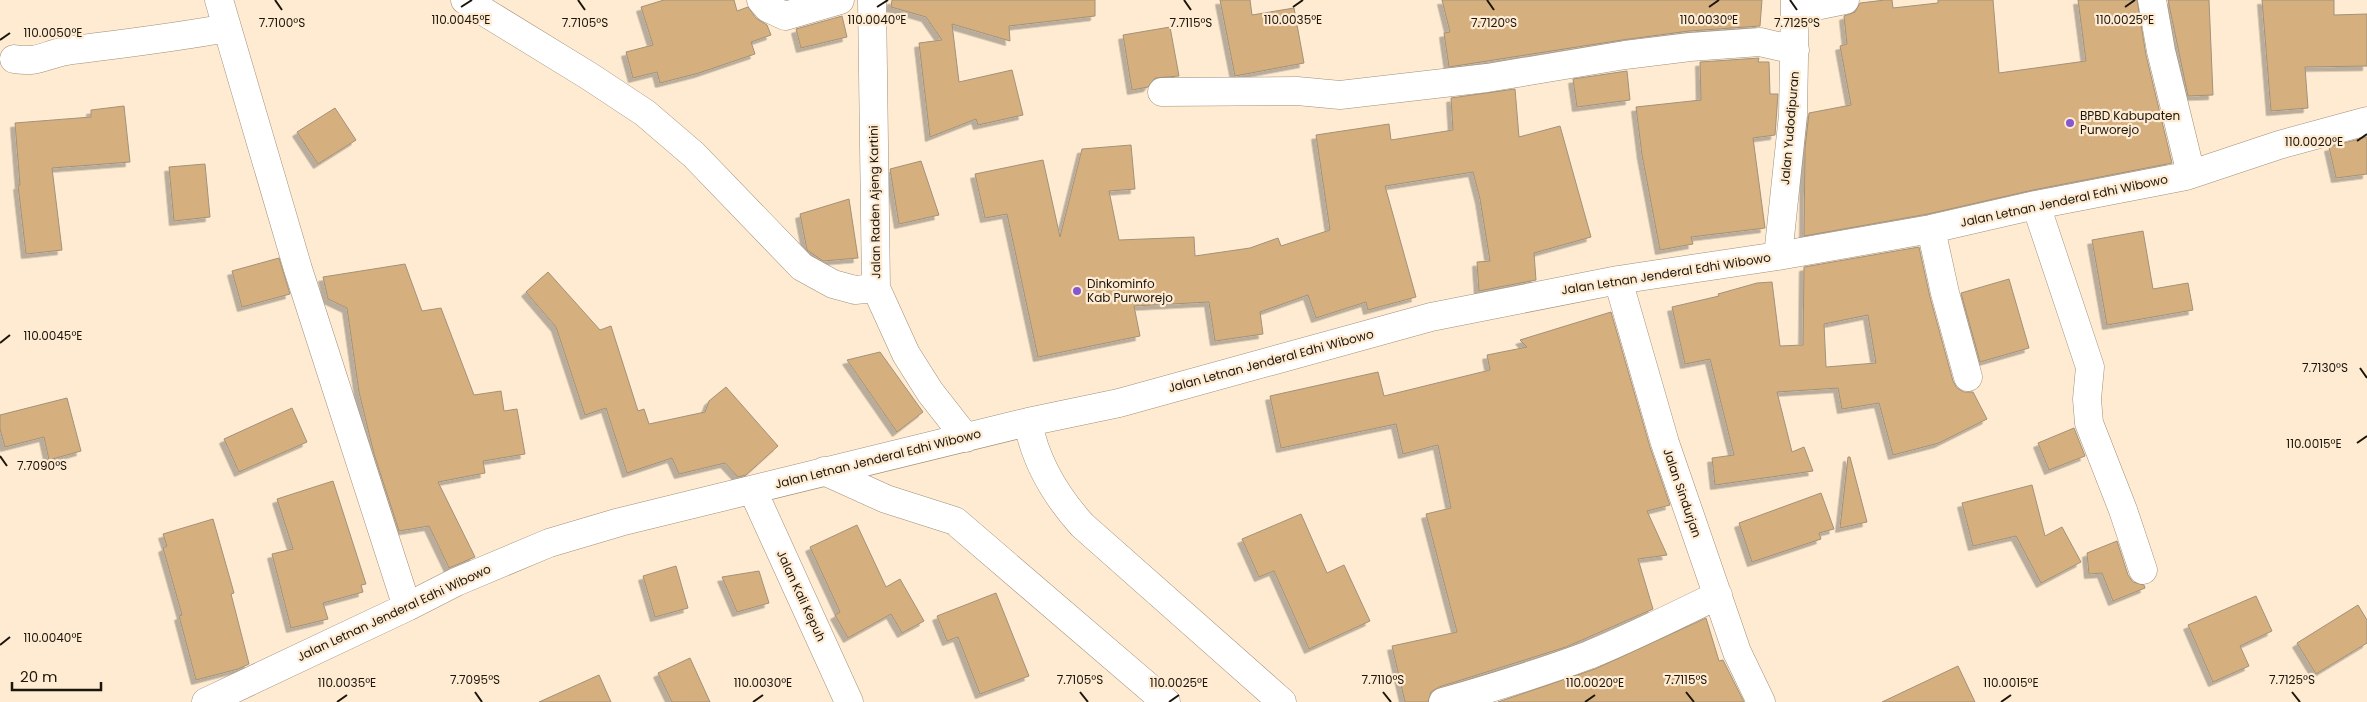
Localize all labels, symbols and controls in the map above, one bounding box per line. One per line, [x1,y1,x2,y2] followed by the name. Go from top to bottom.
[432,11,490,28] text: 110.0045°E
[848,11,906,28] text: 110.0040°E
[1264,11,1322,28] text: 110.0035°E
[1680,11,1738,28] text: 110.0030°E
[2096,11,2154,28] text: 110.0025°E
[259,14,305,31] text: 7.7100°S
[562,14,608,31] text: 7.7105°S
[1170,14,1212,31] text: 7.7115°S
[1471,14,1517,31] text: 7.7120°S
[1774,14,1820,31] text: 7.7125°S
[24,24,82,41] text: 110.0050°E
[1776,70,1803,185] street label: Jalan Yudodipuran
[2080,107,2180,138] place label: BPBD Kabupaten Purworejo
[2064,117,2076,129] marker: BPBD Kabupaten Purworejo
[865,125,884,279] street label: Jalan Raden Ajeng Kartini
[2285,133,2343,150] text: 110.0020°E
[1958,170,2170,231] street label: Jalan Letnan Jenderal Edhi Wibowo
[1560,248,1772,298] street label: Jalan Letnan Jenderal Edhi Wibowo
[1087,275,1173,306] place label: Dinkominfo Kab Purworejo
[1071,285,1083,297] marker: Dinkominfo Kab Purworejo
[1166,325,1376,396] street label: Jalan Letnan Jenderal Edhi Wibowo
[24,327,82,344] text: 110.0045°E
[2302,359,2348,376] text: 7.7130°S
[773,425,983,492] street label: Jalan Letnan Jenderal Edhi Wibowo
[2286,435,2342,452] text: 110.0015°E
[1659,446,1706,540] street label: Jalan Sindurjan
[17,457,67,474] text: 7.7090°S
[773,547,830,644] street label: Jalan Kali Kepuh
[294,560,494,665] street label: Jalan Letnan Jenderal Edhi Wibowo
[24,629,82,646] text: 110.0040°E
[12,660,101,692] scale bar
[20,666,58,687] text: 20 m
[450,671,500,688] text: 7.7095°S
[1057,671,1103,688] text: 7.7105°S
[1362,671,1404,688] text: 7.7110°S
[1665,671,1707,688] text: 7.7115°S
[2269,671,2315,688] text: 7.7125°S
[318,674,376,691] text: 110.0035°E
[734,674,792,691] text: 110.0030°E
[1150,674,1208,691] text: 110.0025°E
[1566,674,1624,691] text: 110.0020°E
[1983,674,2039,691] text: 110.0015°E

